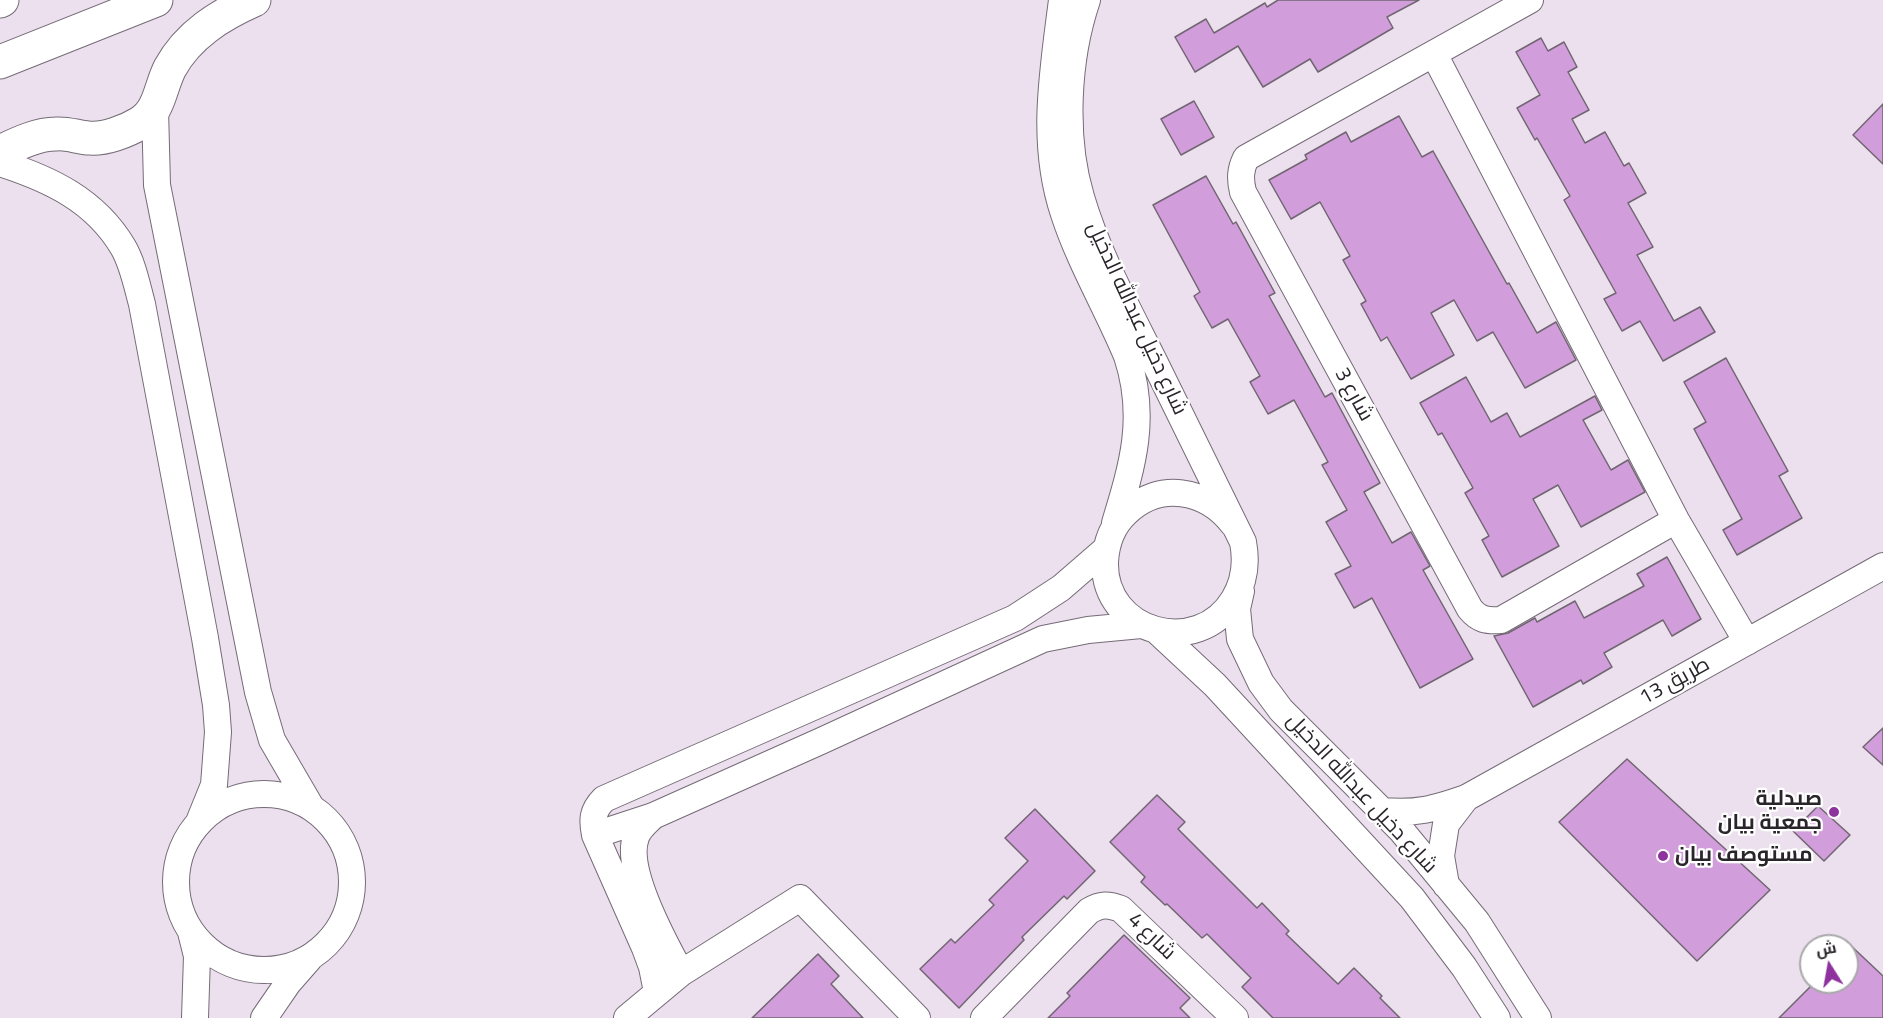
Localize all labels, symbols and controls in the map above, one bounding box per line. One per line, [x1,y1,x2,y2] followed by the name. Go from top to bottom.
[1080,219,1192,419] street label: شارع دخيل عبدالله الدخيل
[1328,364,1378,426] street label: شارع 3
[1636,653,1714,711] street label: طريق 13
[1280,709,1442,879] street label: شارع دخيل عبدالله الدخيل
[1718,787,1822,837] place label: صيدلية جمعية بيان
[1827,805,1841,819] marker: صيدلية جمعية بيان
[1675,843,1813,869] place label: مستوصف بيان
[1656,849,1670,863] marker: مستوصف بيان
[1122,908,1180,966] street label: شارع 4
[1799,934,1859,994] north arrow
[1814,935,1838,962] text: ش

